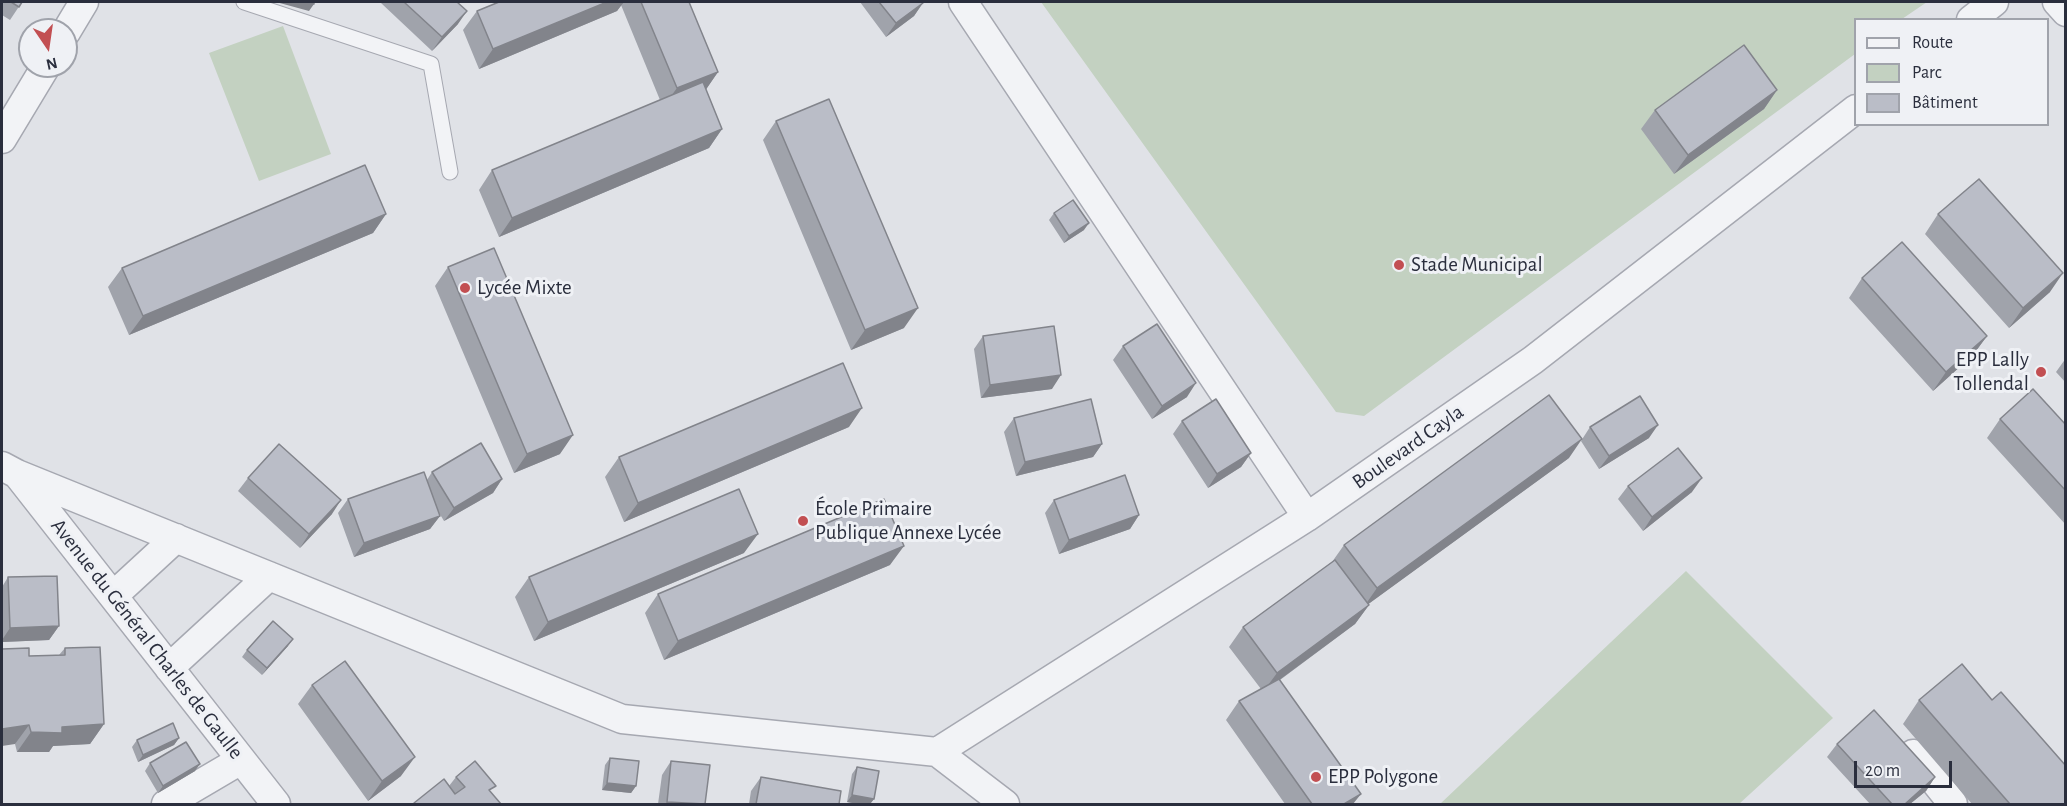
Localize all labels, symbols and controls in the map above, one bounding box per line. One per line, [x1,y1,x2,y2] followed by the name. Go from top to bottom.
[18,18,78,78] north arrow
[1854,18,2049,126] legend
[1912,34,1953,52] text: Route
[44,55,59,73] text: N
[1912,64,1942,82] text: Parc
[1912,94,1978,112] text: Bâtiment
[1411,252,1543,278] place label: Stade Municipal
[1392,258,1406,272] marker: Stade Municipal
[477,275,572,301] place label: Lycée Mixte
[458,281,472,295] marker: Lycée Mixte
[1953,347,2029,397] place label: EPP Lally Tollendal
[2034,365,2048,379] marker: EPP Lally Tollendal
[1347,399,1469,495] street label: Boulevard Cayla
[815,496,1001,546] place label: École Primaire Publique Annexe Lycée
[45,514,249,764] street label: Avenue du Général Charles de Gaulle
[796,514,810,528] marker: École Primaire Publique Annexe Lycée
[1857,749,1954,787] scale bar
[1865,762,1900,780] text: 20 m
[1328,764,1438,790] place label: EPP Polygone
[1309,770,1323,784] marker: EPP Polygone

